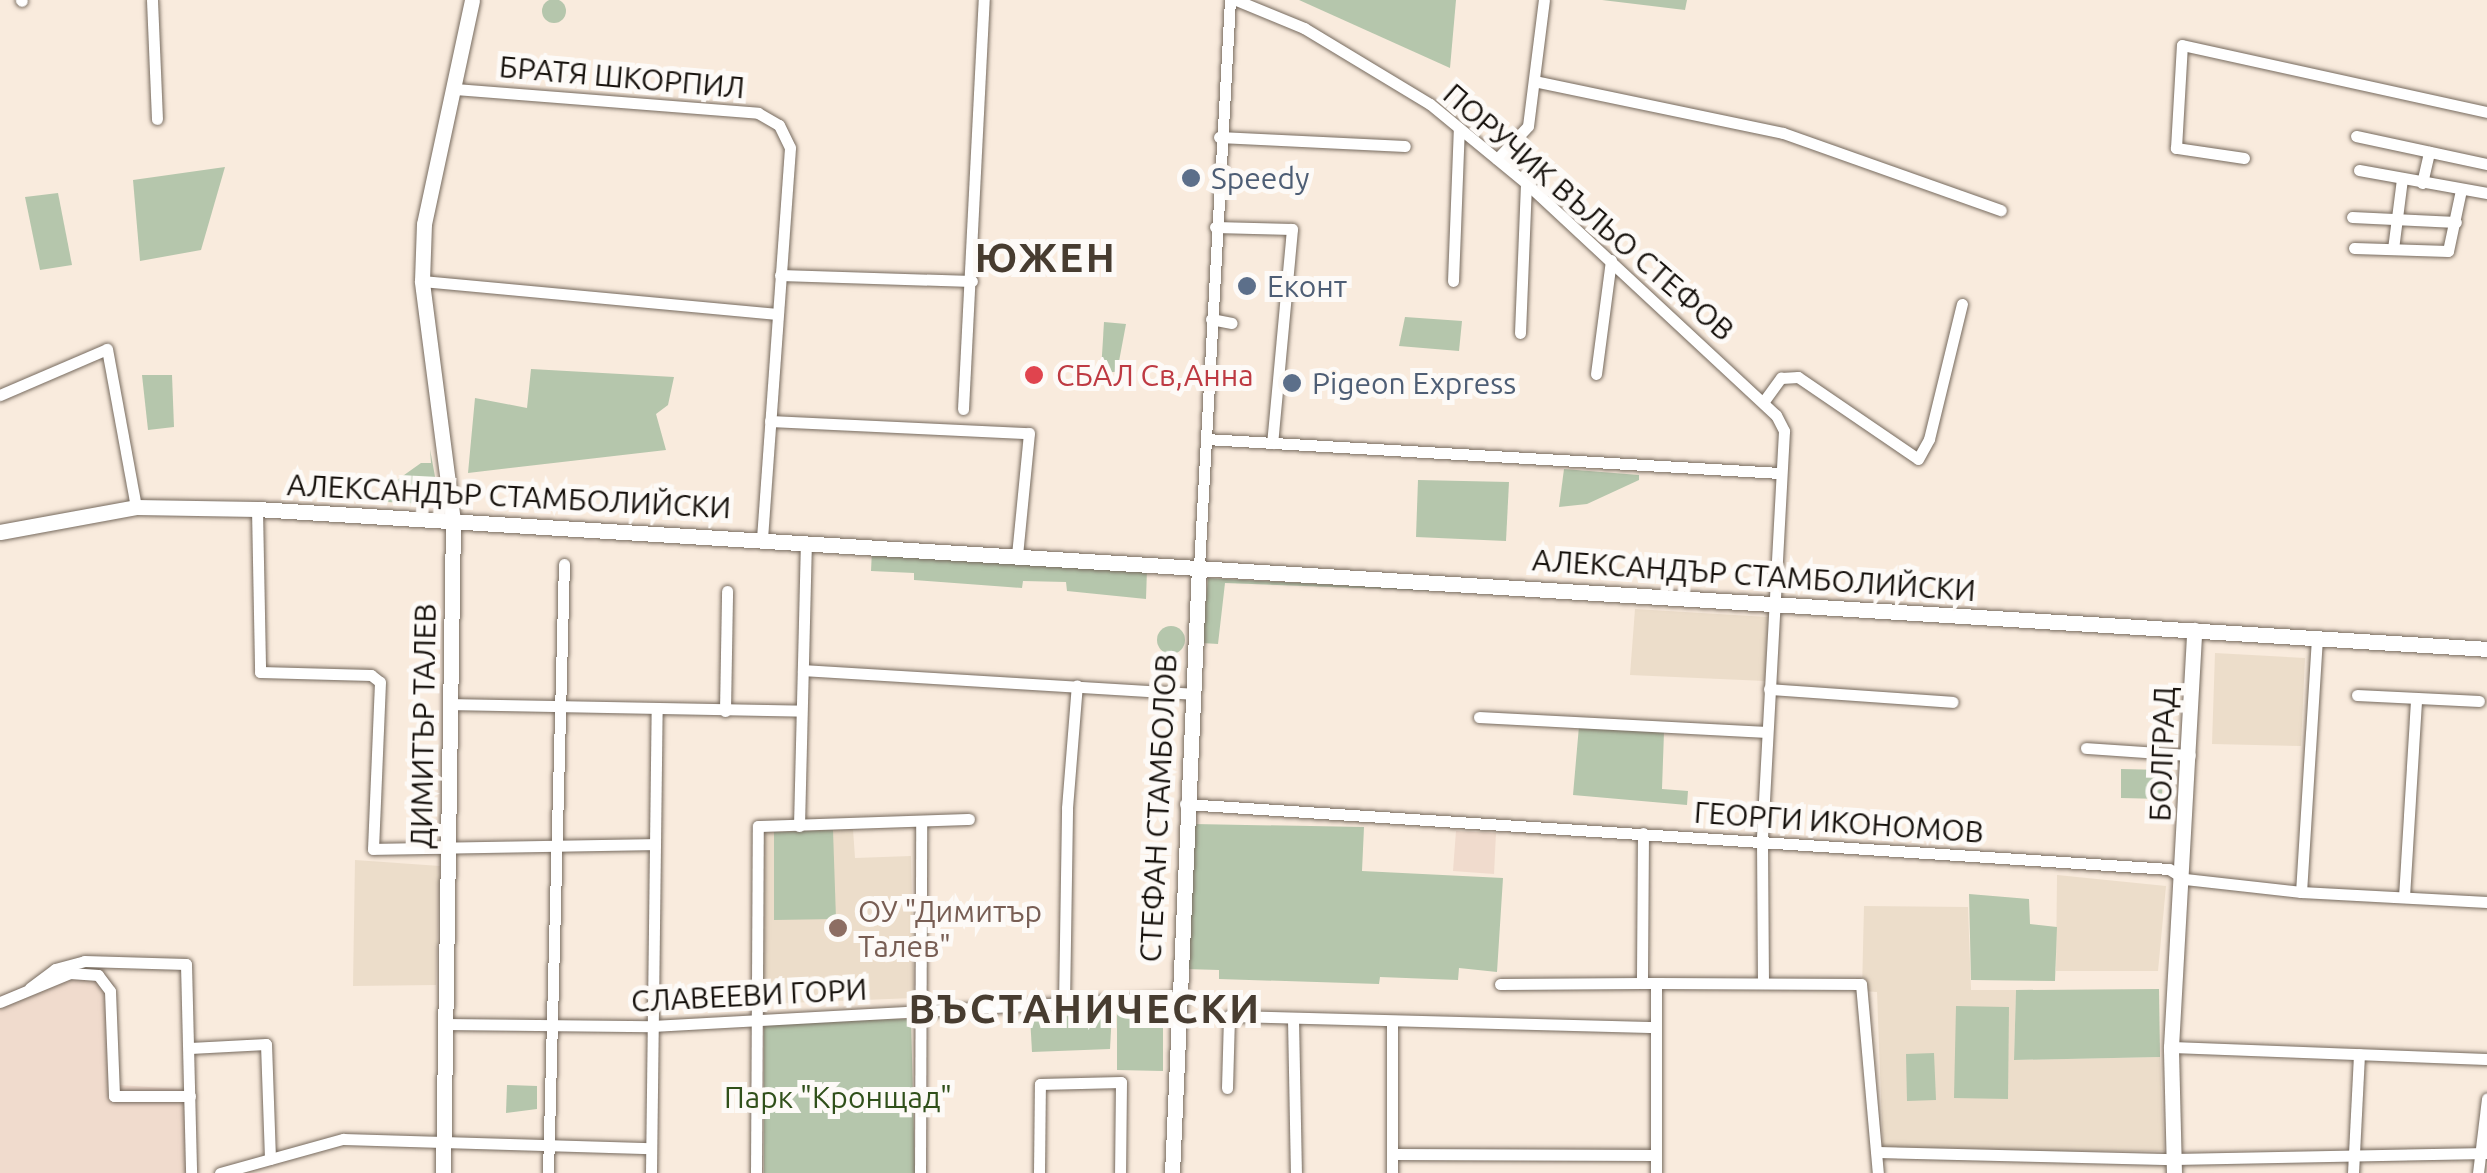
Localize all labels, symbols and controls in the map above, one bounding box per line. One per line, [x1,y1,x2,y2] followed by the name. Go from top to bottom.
[498,48,746,106] street label: БРАТЯ ШКОРПИЛ
[1436,76,1742,348] street label: ПОРУЧИК ВЪЛЬО СТЕФОВ
[1211,160,1309,196] place label: Speedy
[1180,167,1202,189] marker: Speedy
[975,234,1117,282] district label: ЮЖЕН
[1267,268,1347,304] place label: Еконт
[1236,275,1258,297] marker: Еконт
[1056,357,1254,393] place label: СБАЛ Св,Анна
[1021,362,1047,388] marker: СБАЛ Св,Анна
[1312,365,1516,401] place label: Pigeon Express
[1281,372,1303,394] marker: Pigeon Express
[286,466,732,526] street label: АЛЕКСАНДЪР СТАМБОЛИЙСКИ
[1531,542,1977,608] street label: АЛЕКСАНДЪР СТАМБОЛИЙСКИ
[403,603,443,849] street label: ДИМИТЪР ТАЛЕВ
[1132,653,1184,963] street label: СТЕФАН СТАМБОЛОВ
[2142,686,2182,822] street label: БОЛГРАД
[1693,794,1985,850] street label: ГЕОРГИ ИКОНОМОВ
[858,893,1042,964] place label: ОУ "Димитър Талев"
[827,917,849,939] marker: ОУ "Димитър Талев"
[630,971,868,1019] street label: СЛАВЕЕВИ ГОРИ
[908,985,1262,1033] district label: ВЪСТАНИЧЕСКИ
[724,1079,952,1115] park label: Парк "Кронщад"

